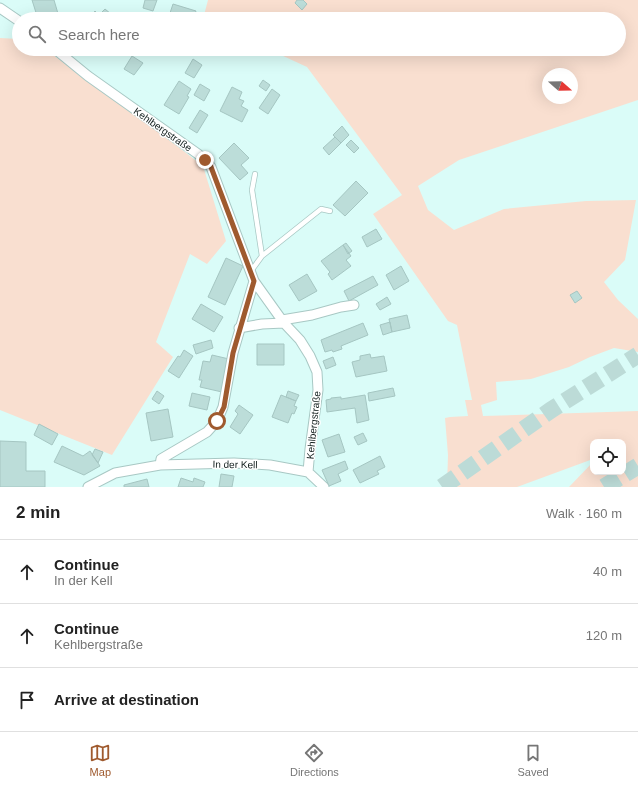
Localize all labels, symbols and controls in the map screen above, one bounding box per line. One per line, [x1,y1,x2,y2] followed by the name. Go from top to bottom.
[12,12,626,56] search box
[26,23,48,45] icon: search
[58,26,140,43] text: Search here
[542,68,578,104] north arrow
[132,105,194,154] street label: Kehlbergstraße
[196,151,214,169] route end
[304,390,323,460] street label: Kehlbergstraße
[208,412,226,430] route start
[590,439,626,475] map controls
[590,439,626,475] button: locate
[212,459,258,470] street label: In der Kell
[16,503,60,522] text: 2 min
[546,506,622,521] text: Walk · 160 m
[54,556,119,573] text: Continue
[16,561,38,583] icon: ahead
[593,564,622,579] text: 40 m
[54,573,113,588] text: In der Kell
[54,620,119,637] text: Continue
[16,625,38,647] icon: ahead
[586,628,622,643] text: 120 m
[54,637,143,652] text: Kehlbergstraße
[16,689,38,711] icon: arrive
[54,691,199,708] text: Arrive at destination
[89,742,111,778] tab: Map
[290,742,339,778] tab: Directions
[517,742,549,778] tab: Saved

